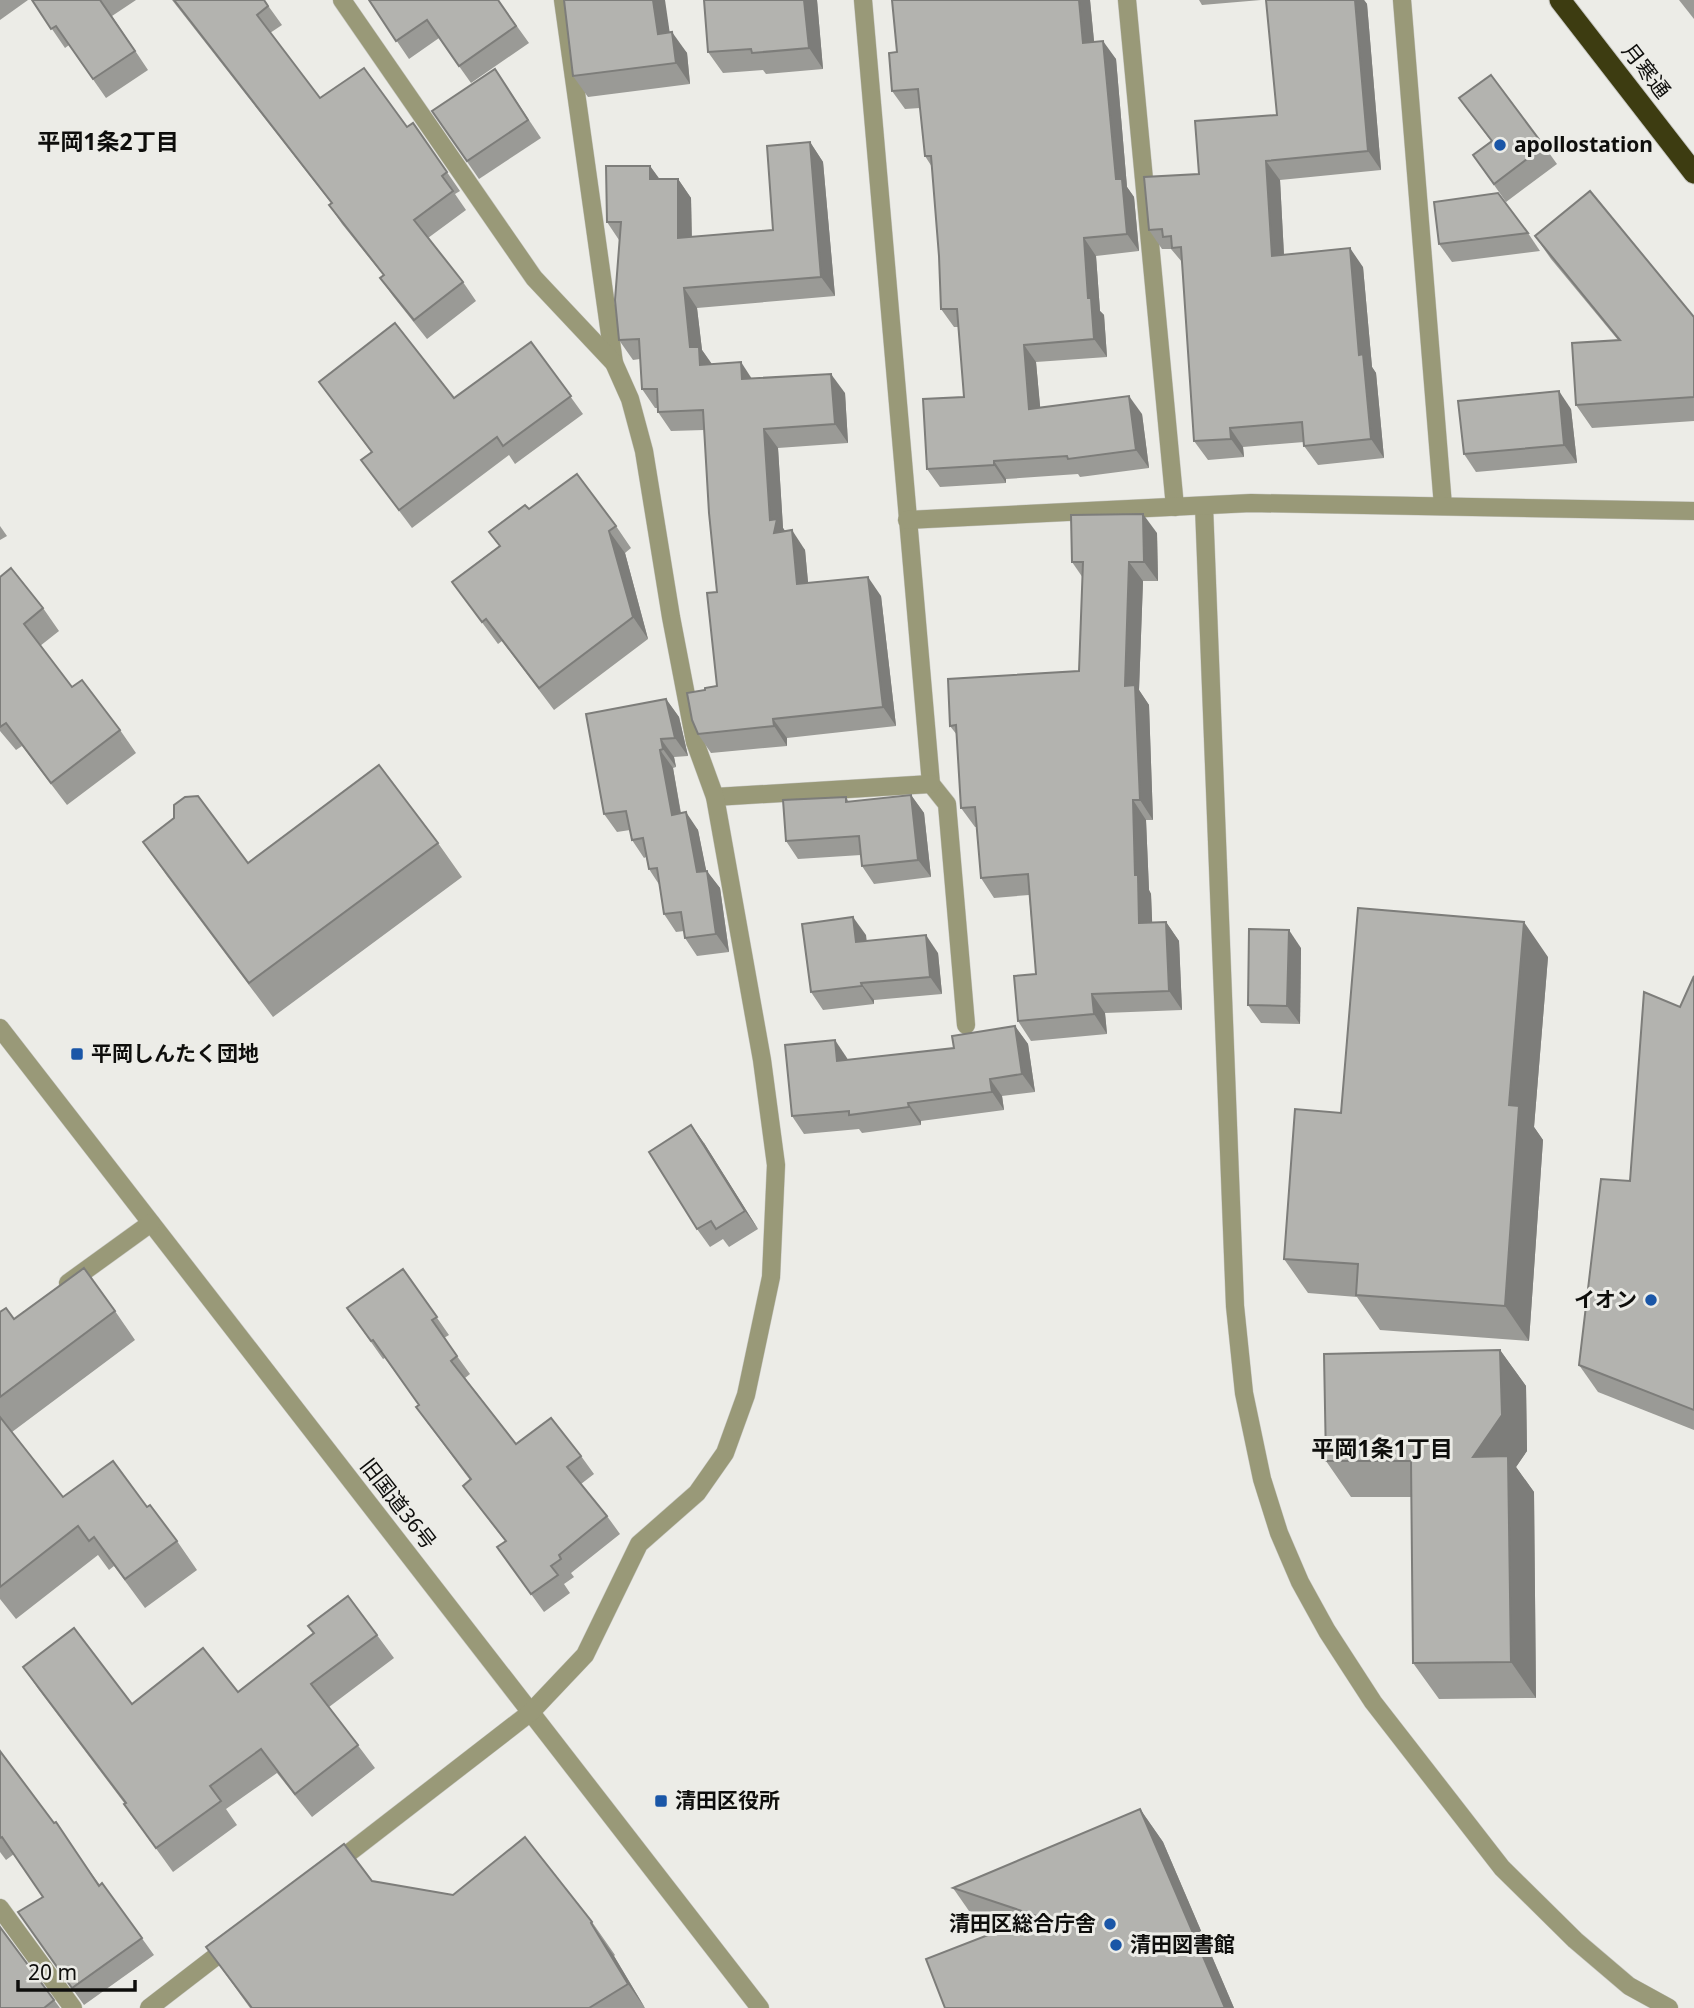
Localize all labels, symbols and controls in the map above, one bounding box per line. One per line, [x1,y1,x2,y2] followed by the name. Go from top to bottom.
[1616,37,1677,104] street label: 月寒通
[37,125,179,157] district label: 平岡1条2丁目
[1514,130,1653,158] place label: apollostation
[1492,137,1508,153] marker: apollostation
[91,1039,259,1067] place label: 平岡しんたく団地
[69,1046,85,1062] marker: 平岡しんたく団地
[1574,1285,1637,1313] place label: イオン
[1643,1292,1659,1308] marker: イオン
[1311,1432,1453,1464] district label: 平岡1条1丁目
[355,1452,443,1555] street label: 旧国道36号
[675,1786,780,1814] place label: 清田区役所
[653,1793,669,1809] marker: 清田区役所
[949,1909,1096,1937] place label: 清田区総合庁舎
[1102,1916,1118,1932] marker: 清田区総合庁舎
[1130,1930,1235,1958] place label: 清田図書館
[1108,1937,1124,1953] marker: 清田図書館
[18,1948,135,1992] scale bar
[28,1958,77,1986] text: 20 m

